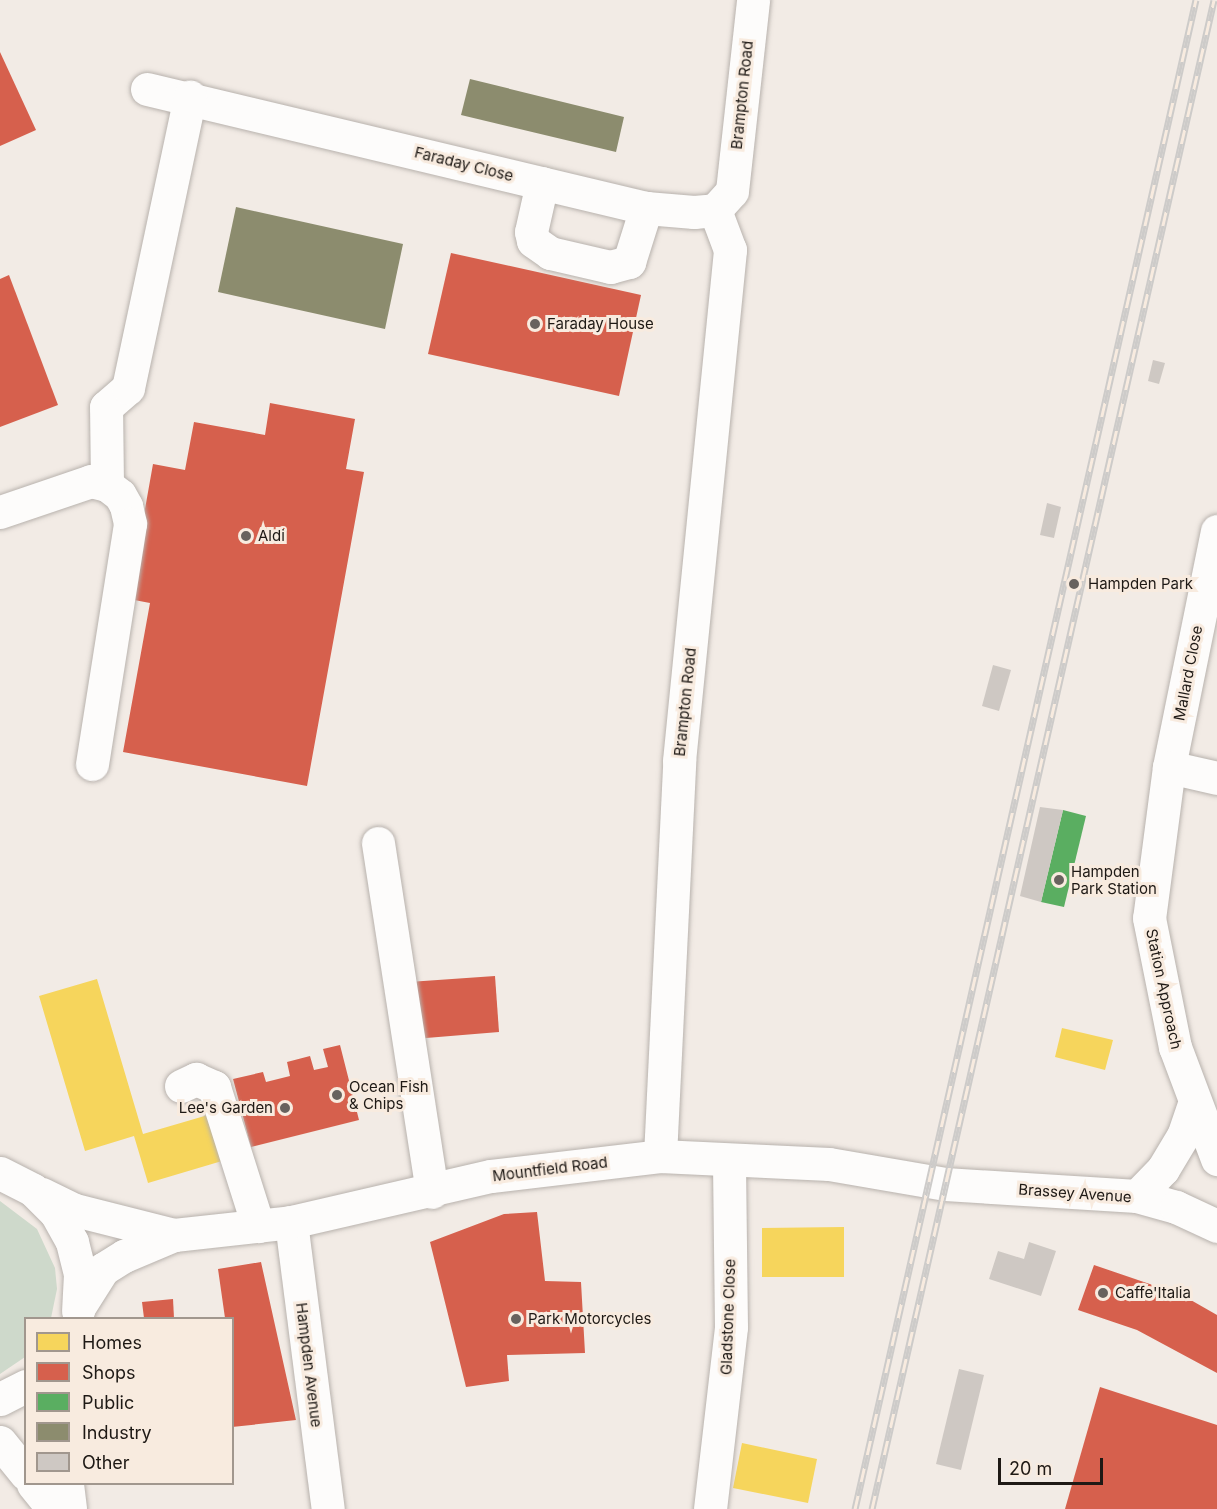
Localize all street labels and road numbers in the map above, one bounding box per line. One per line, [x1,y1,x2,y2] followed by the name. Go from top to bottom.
[727,40,757,150] street label: Brampton Road
[413,143,515,185] street label: Faraday Close
[1170,624,1206,722] street label: Mallard Close
[670,647,700,757] street label: Brampton Road
[1142,927,1186,1051] street label: Station Approach
[491,1153,609,1185] street label: Mountfield Road
[1018,1180,1132,1206] street label: Brassey Avenue
[717,1259,739,1375] street label: Gladstone Close
[292,1302,326,1428] street label: Hampden Avenue

